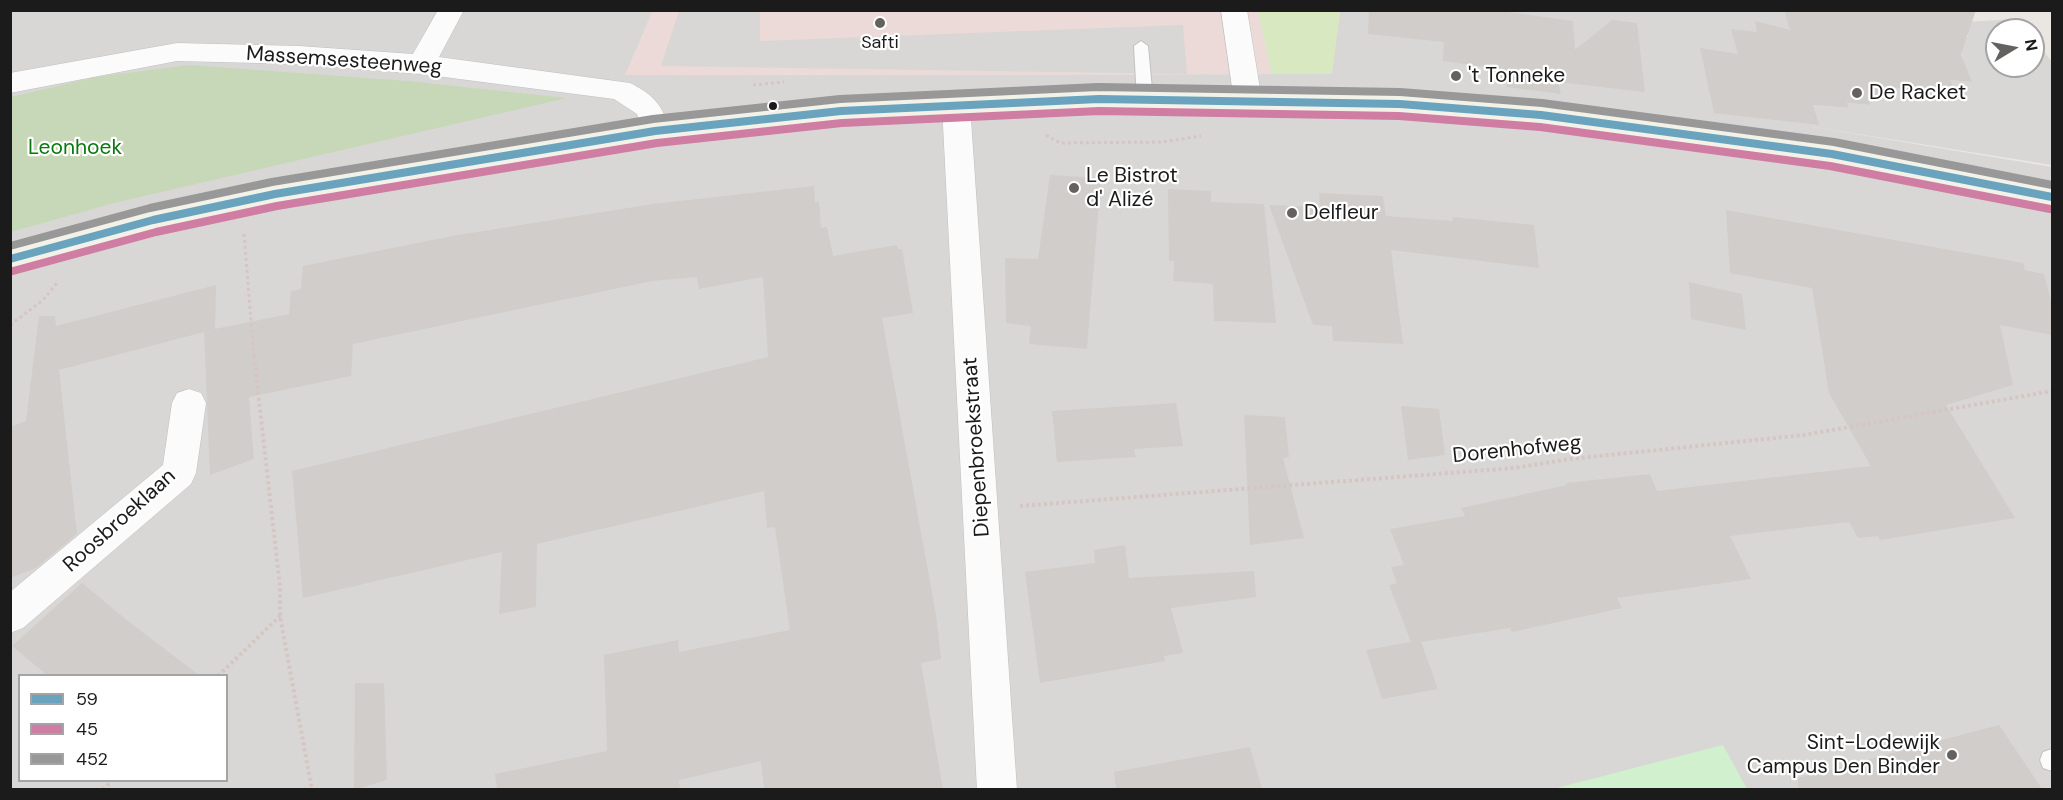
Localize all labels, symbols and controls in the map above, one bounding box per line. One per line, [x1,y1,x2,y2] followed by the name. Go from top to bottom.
[873,16,887,30] marker: Safti
[1985,18,2045,78] north arrow
[861,32,899,54] place label: Safti
[2020,38,2043,53] text: N
[245,42,443,80] street label: Massemsesteenweg
[1468,63,1565,89] place label: 't Tonneke
[1449,69,1463,83] marker: 't Tonneke
[1869,80,1966,106] place label: De Racket
[1850,86,1864,100] marker: De Racket
[767,100,779,112] unlabelled marker
[28,135,122,161] park label: Leonhoek
[1086,163,1178,213] place label: Le Bistrot d' Alizé
[1067,181,1081,195] marker: Le Bistrot d' Alizé
[1304,200,1379,226] place label: Delfleur
[1285,206,1299,220] marker: Delfleur
[958,356,996,538] street label: Diepenbroekstraat
[1451,431,1583,469] street label: Dorenhofweg
[59,464,181,578] street label: Roosbroeklaan
[18,674,228,782] legend
[76,687,98,711] text: 59
[76,717,98,741] text: 45
[1747,730,1940,780] place label: Sint-Lodewijk Campus Den Binder
[76,747,108,771] text: 452
[1945,748,1959,762] marker: Sint-Lodewijk Campus Den Binder

